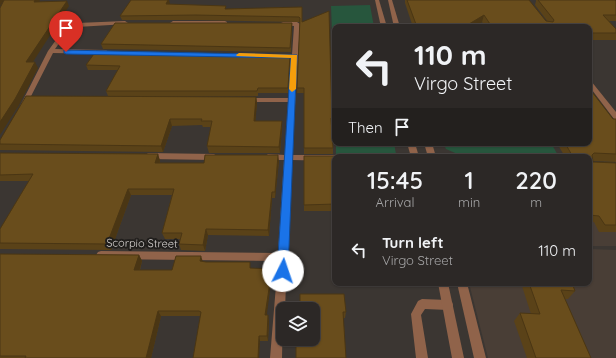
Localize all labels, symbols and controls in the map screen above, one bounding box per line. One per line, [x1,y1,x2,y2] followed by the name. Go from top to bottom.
[49,11,83,52] pin
[55,17,77,39] icon: arrive
[414,37,487,72] text: 110 m
[348,40,400,92] icon: left
[414,72,512,95] text: Virgo Street
[391,116,413,138] icon: arrive
[348,118,383,137] text: Then
[367,165,423,195] text: 15:45
[465,165,474,195] text: 1
[515,165,557,195] text: 220
[376,194,414,210] text: Arrival
[458,194,480,210] text: min
[530,194,542,210] text: m
[382,233,444,252] text: Turn left
[106,235,178,251] street label: Scorpio Street
[348,239,370,261] icon: left
[538,241,576,260] text: 110 m
[262,250,304,292] position arrow
[382,252,453,268] text: Virgo Street
[276,302,320,346] map controls
[276,302,320,346] button: layers

